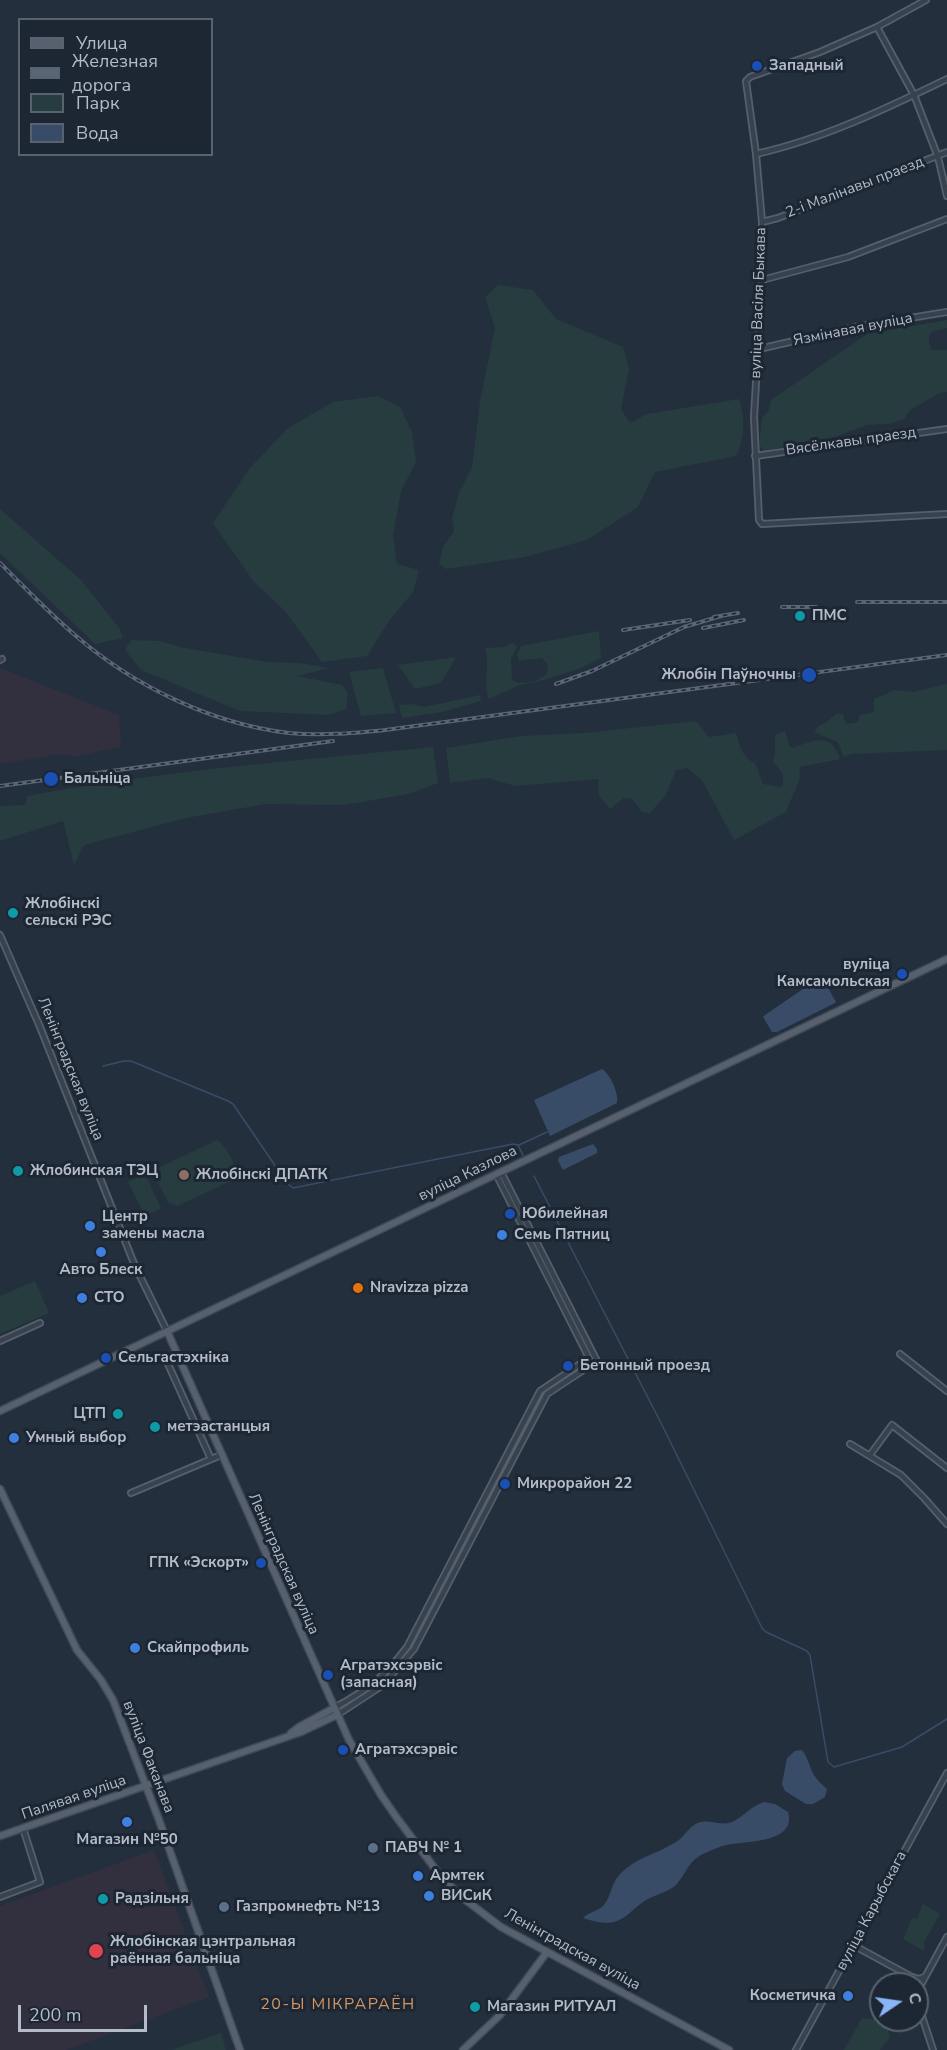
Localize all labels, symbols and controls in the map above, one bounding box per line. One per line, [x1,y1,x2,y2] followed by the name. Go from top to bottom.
[18,18,213,156] legend
[76,31,127,55] text: Улица
[72,49,158,97] text: Железная дорога
[769,57,844,75] place label: Западный
[750,59,764,73] marker: Западный
[76,91,119,115] text: Парк
[76,121,119,145] text: Вода
[784,153,926,223] street label: 2-і Малінавы праезд
[747,227,771,379] street label: вуліца Васіля Быкава
[792,310,914,350] street label: Язмінавая вуліца
[785,424,917,460] street label: Вясёлкавы праезд
[812,607,847,625] place label: ПМС
[793,609,807,623] marker: ПМС
[662,666,796,684] place label: Жлобін Паўночны
[800,666,818,684] marker: Жлобін Паўночны
[42,770,60,788] marker: Бальніца
[64,770,131,788] place label: Бальніца
[25,895,112,930] place label: Жлобінскі сельскі РЭС
[6,906,20,920] marker: Жлобінскі сельскі РЭС
[777,956,890,991] place label: вуліца Камсамольская
[895,967,909,981] marker: вуліца Камсамольская
[33,995,107,1143] street label: Ленінградская вуліца
[416,1142,520,1206] street label: вуліца Казлова
[30,1162,158,1180] place label: Жлобинская ТЭЦ
[11,1164,25,1178] marker: Жлобинская ТЭЦ
[196,1166,328,1184] place label: Жлобінскі ДПАТК
[177,1168,191,1182] marker: Жлобінскі ДПАТК
[522,1205,608,1223] place label: Юбилейная
[503,1207,517,1221] marker: Юбилейная
[102,1208,205,1243] place label: Центр замены масла
[83,1219,97,1233] marker: Центр замены масла
[514,1226,610,1244] place label: Семь Пятниц
[495,1228,509,1242] marker: Семь Пятниц
[94,1245,108,1259] marker: Авто Блеск
[60,1261,142,1279] place label: Авто Блеск
[370,1279,468,1297] place label: Nravizza pizza
[351,1281,365,1295] marker: Nravizza pizza
[94,1289,125,1307] place label: СТО
[75,1291,89,1305] marker: СТО
[118,1349,229,1367] place label: Сельгастэхніка
[99,1351,113,1365] marker: Сельгастэхніка
[580,1357,710,1375] place label: Бетонный проезд
[561,1359,575,1373] marker: Бетонный проезд
[73,1405,106,1423] place label: ЦТП
[111,1407,125,1421] marker: ЦТП
[167,1418,270,1436] place label: метэастанцыя
[148,1420,162,1434] marker: метэастанцыя
[26,1429,126,1447] place label: Умный выбор
[7,1431,21,1445] marker: Умный выбор
[517,1475,632,1493] place label: Микрорайон 22
[498,1477,512,1491] marker: Микрорайон 22
[244,1491,322,1637] street label: Ленінградская вуліца
[149,1554,249,1572] place label: ГПК «Эскорт»
[254,1556,268,1570] marker: ГПК «Эскорт»
[147,1639,249,1657] place label: Скайпрофиль
[128,1641,142,1655] marker: Скайпрофиль
[340,1657,443,1692] place label: Агратэхсэрвіс (запасная)
[321,1668,335,1682] marker: Агратэхсэрвіс (запасная)
[118,1698,178,1816] street label: вуліца Факанава
[355,1741,458,1759] place label: Агратэхсэрвіс
[336,1743,350,1757] marker: Агратэхсэрвіс
[19,1772,129,1824] street label: Палявая вуліца
[120,1815,134,1829] marker: Магазин №50
[76,1831,178,1849] place label: Магазин №50
[385,1839,462,1857] place label: ПАВЧ № 1
[366,1841,380,1855] marker: ПАВЧ № 1
[833,1848,911,1974] street label: вуліца Карыбскага
[430,1867,484,1885] place label: Армтек
[411,1869,425,1883] marker: Армтек
[441,1887,492,1905] place label: ВИСиК
[422,1889,436,1903] marker: ВИСиК
[115,1890,189,1908] place label: Радзільня
[96,1892,110,1906] marker: Радзільня
[236,1898,380,1916] place label: Газпромнефть №13
[217,1900,231,1914] marker: Газпромнефть №13
[501,1905,643,1995] street label: Ленінградская вуліца
[110,1933,296,1968] place label: Жлобінская цэнтральная раённая бальніца
[87,1942,105,1960] marker: Жлобінская цэнтральная раённая бальніца
[869,1972,929,2032] north arrow
[750,1987,836,2005] place label: Косметичка
[841,1989,855,2003] marker: Косметичка
[903,1991,927,2006] text: С
[21,1993,150,2031] scale bar
[260,1995,416,2015] district label: 20-Ы МІКРАРАЁН
[487,1998,616,2016] place label: Магазин РИТУАЛ
[468,2000,482,2014] marker: Магазин РИТУАЛ
[29,2003,81,2027] text: 200 m

